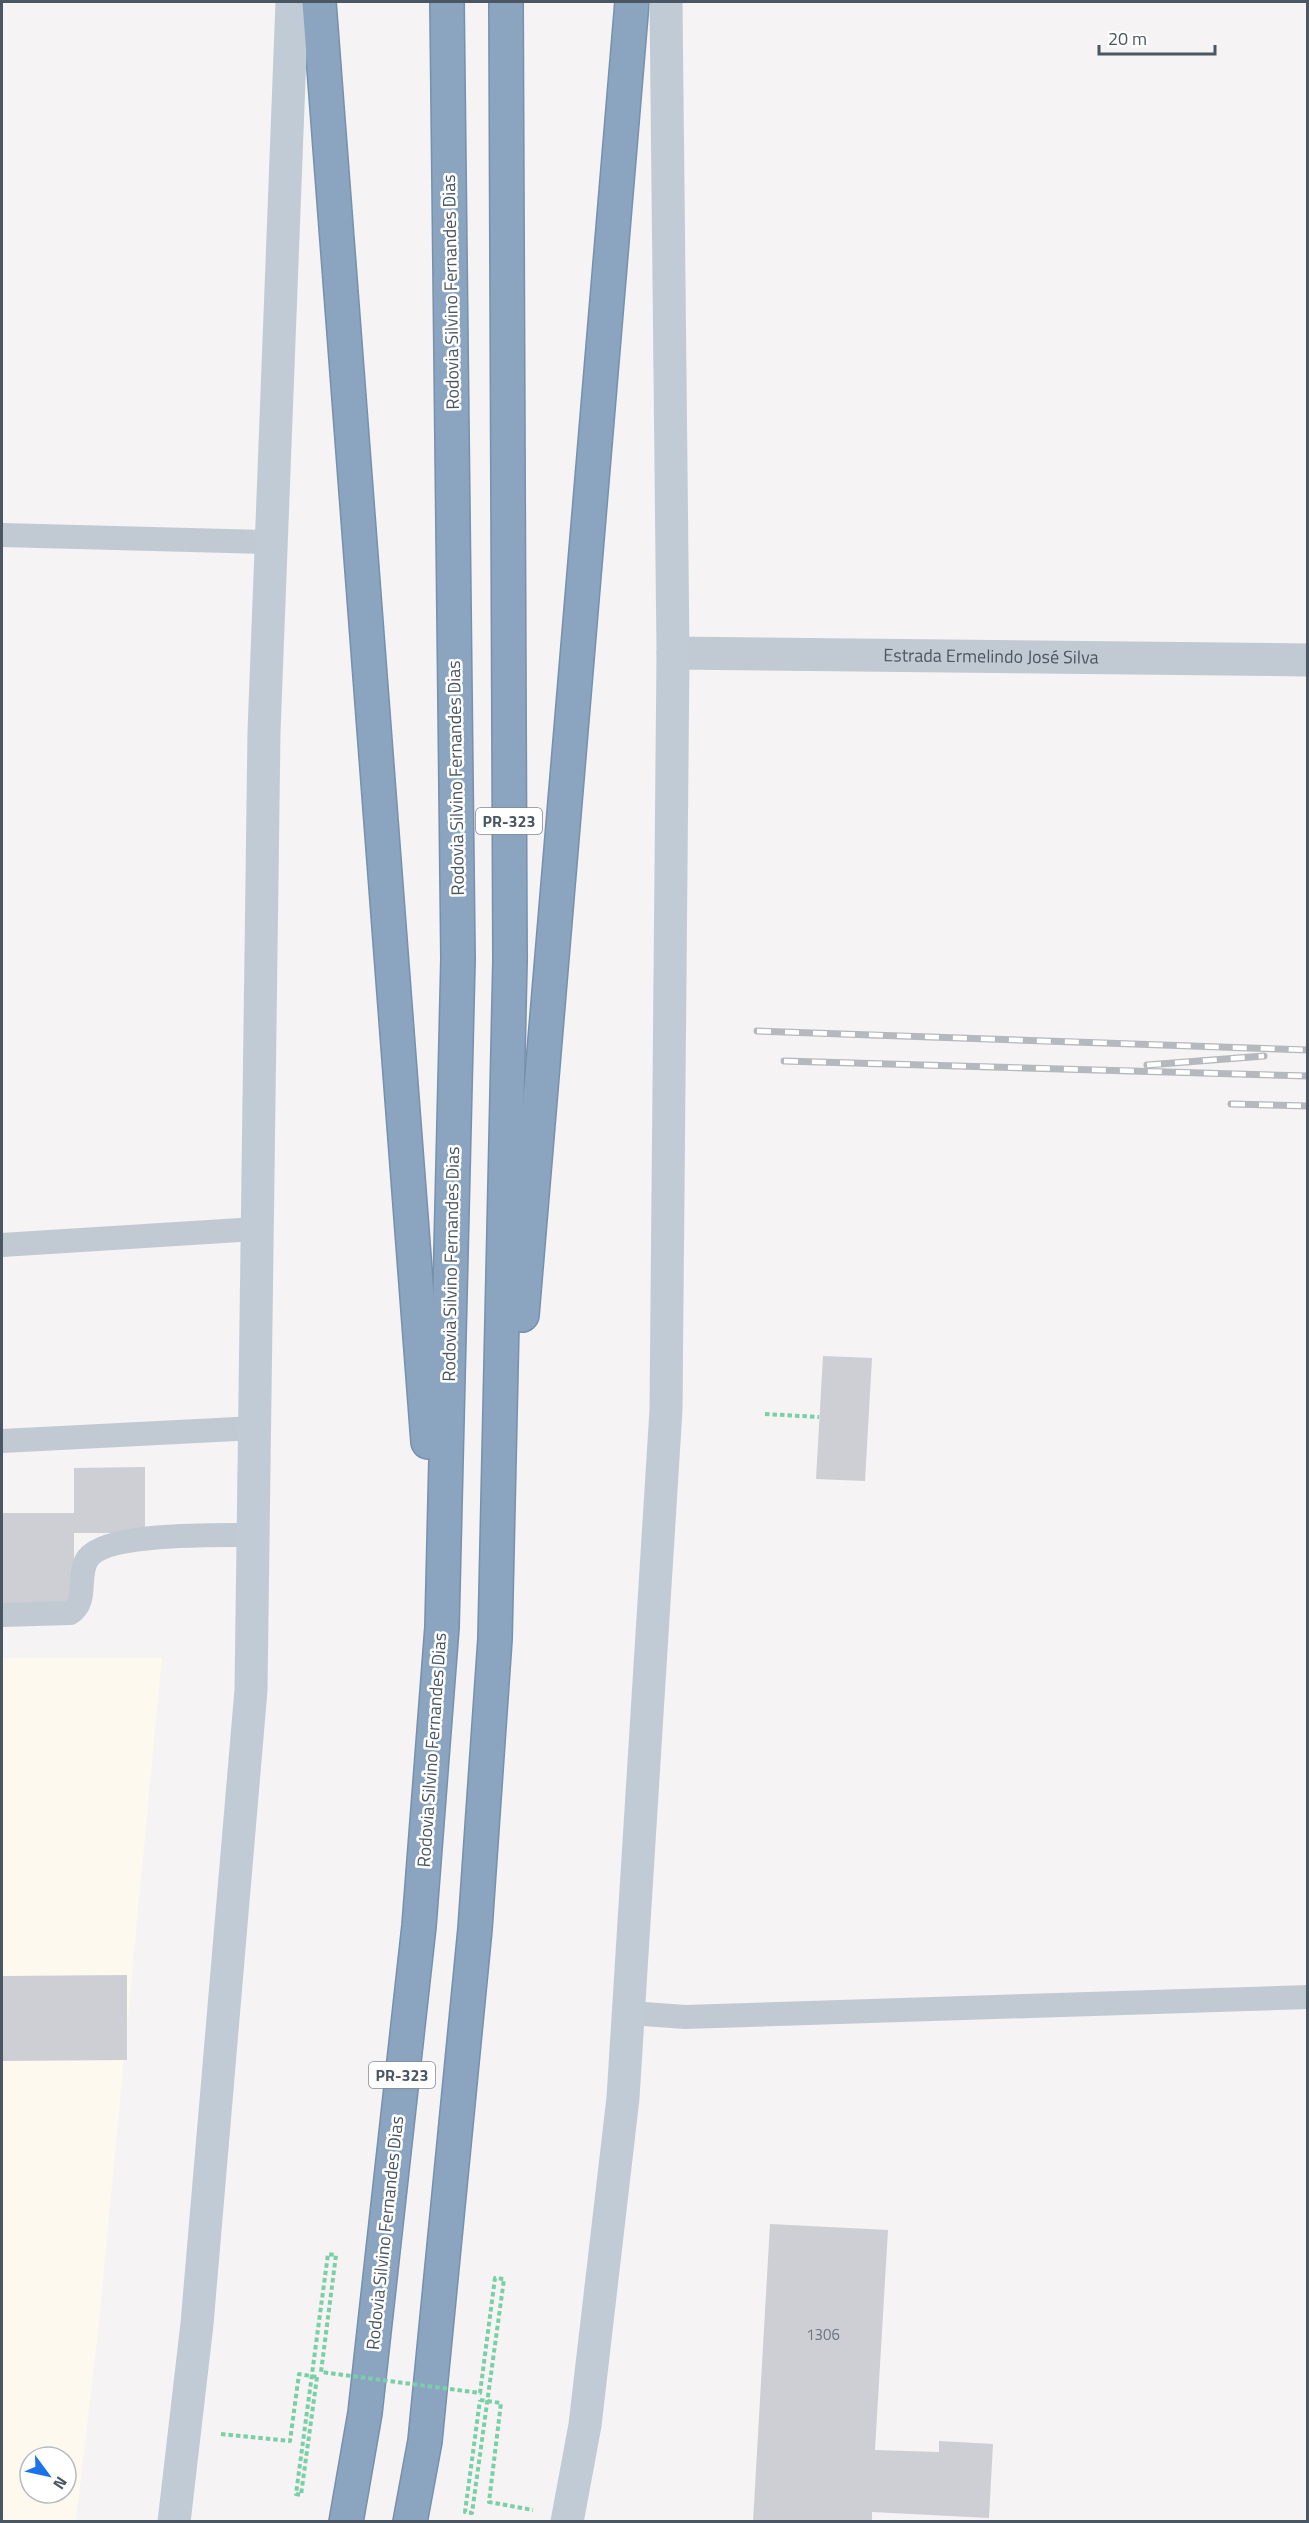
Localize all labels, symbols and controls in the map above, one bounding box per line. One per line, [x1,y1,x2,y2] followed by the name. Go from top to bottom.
[1099,18,1214,56] scale bar
[1108,25,1147,52] text: 20 m
[435,174,466,410] street label: Rodovia Silvino Fernandes Dias
[883,641,1099,671] street label: Estrada Ermelindo José Silva
[440,660,471,896] street label: Rodovia Silvino Fernandes Dias
[476,808,542,834] road number: PR-323
[435,1146,466,1382] street label: Rodovia Silvino Fernandes Dias
[410,1632,453,1868] street label: Rodovia Silvino Fernandes Dias
[369,2062,435,2088] road number: PR-323
[359,2115,410,2351] street label: Rodovia Silvino Fernandes Dias
[806,2323,840,2346] house number: 1306
[18,2445,78,2505] north arrow
[47,2472,74,2494] text: N

